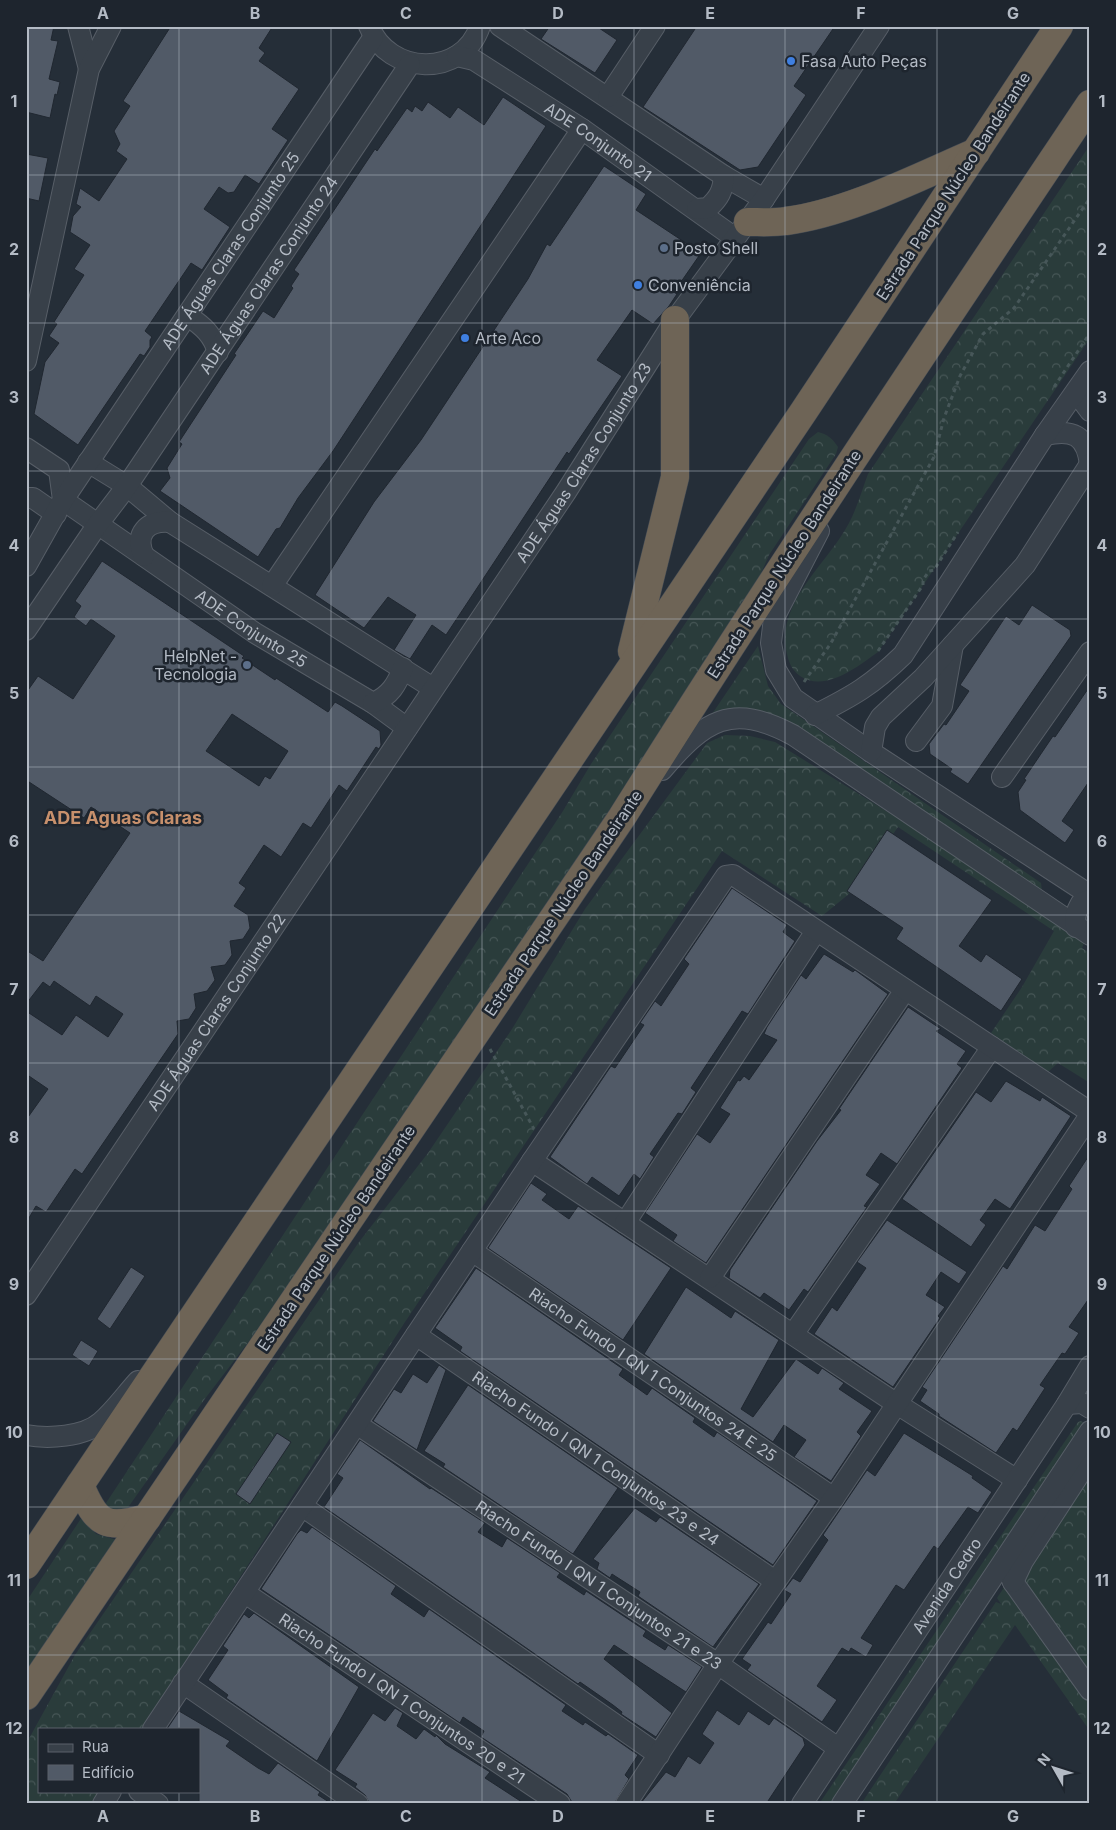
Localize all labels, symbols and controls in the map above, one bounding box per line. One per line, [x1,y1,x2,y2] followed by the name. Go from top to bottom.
[97,3,109,23] text: A
[250,3,260,23] text: B
[400,3,412,23] text: C
[552,3,564,23] text: D
[705,3,715,23] text: E
[856,3,866,23] text: F
[1007,3,1019,23] text: G
[801,51,927,71] place label: Fasa Auto Peças
[785,55,797,67] marker: Fasa Auto Peças
[872,68,1034,304] street label: Estrada Parque Núcleo Bandeirante
[11,91,17,111] text: 1
[1099,91,1105,111] text: 1
[541,98,656,185] street label: ADE Conjunto 21
[157,148,304,353] street label: ADE Águas Claras Conjunto 25
[195,172,342,378] street label: ADE Águas Claras Conjunto 24
[674,238,758,258] place label: Posto Shell
[9,239,19,259] text: 2
[1097,239,1107,259] text: 2
[658,242,670,254] marker: Posto Shell
[648,275,751,295] place label: Conveniência
[632,279,644,291] marker: Conveniência
[475,328,541,348] place label: Arte Aco
[459,332,471,344] marker: Arte Aco
[512,359,655,566] street label: ADE Águas Claras Conjunto 23
[9,387,19,407] text: 3
[1097,387,1107,407] text: 3
[703,446,865,682] street label: Estrada Parque Núcleo Bandeirante
[9,535,20,555] text: 4
[1097,535,1108,555] text: 4
[192,585,311,672] street label: ADE Conjunto 25
[154,646,237,684] place label: HelpNet - Tecnologia
[241,659,253,671] marker: HelpNet - Tecnologia
[9,683,19,703] text: 5
[1097,683,1107,703] text: 5
[480,786,646,1020] street label: Estrada Parque Núcleo Bandeirante
[44,807,202,828] district label: ADE Aguas Claras
[9,831,19,851] text: 6
[1097,831,1107,851] text: 6
[143,909,290,1115] street label: ADE Águas Claras Conjunto 22
[9,979,19,999] text: 7
[1097,979,1107,999] text: 7
[253,1121,419,1355] street label: Estrada Parque Núcleo Bandeirante
[9,1127,19,1147] text: 8
[1097,1127,1107,1147] text: 8
[9,1274,19,1294] text: 9
[1097,1274,1107,1294] text: 9
[525,1283,781,1466] street label: Riacho Fundo I QN 1 Conjuntos 24 E 25
[468,1367,723,1550] street label: Riacho Fundo I QN 1 Conjuntos 23 e 24
[5,1422,23,1442] text: 10
[1093,1422,1111,1442] text: 10
[472,1496,726,1674] street label: Riacho Fundo I QN 1 Conjuntos 21 e 23
[908,1534,986,1637] street label: Avenida Cedro
[7,1570,21,1590] text: 11
[1095,1570,1109,1590] text: 11
[275,1609,529,1788] street label: Riacho Fundo I QN 1 Conjuntos 20 e 21
[6,1718,22,1738] text: 12
[1094,1718,1110,1738] text: 12
[38,1728,200,1792] legend
[82,1737,109,1756] text: Rua
[1028,1742,1078,1792] north arrow
[1034,1750,1053,1769] text: N
[82,1763,134,1782] text: Edifício
[97,1806,109,1826] text: A
[250,1806,260,1826] text: B
[400,1806,412,1826] text: C
[552,1806,564,1826] text: D
[705,1806,715,1826] text: E
[856,1806,866,1826] text: F
[1007,1806,1019,1826] text: G

